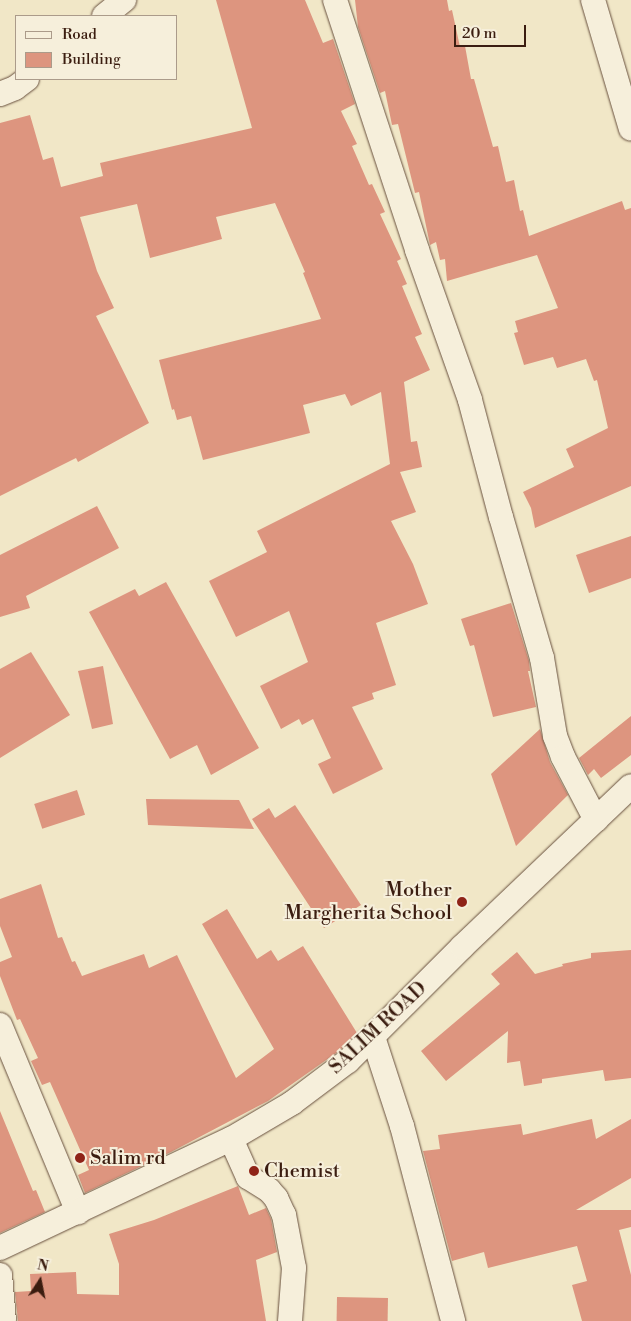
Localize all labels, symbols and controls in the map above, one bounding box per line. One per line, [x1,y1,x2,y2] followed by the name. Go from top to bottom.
[15,15,178,80] legend
[456,15,528,47] scale bar
[462,24,497,43] text: 20 m
[62,25,97,44] text: Road
[62,50,121,69] text: Building
[285,878,452,925] place label: Mother Margherita School
[456,896,468,908] marker: Mother Margherita School
[324,977,432,1079] street label: SALIM ROAD
[90,1146,166,1170] place label: Salim rd
[74,1152,86,1164] marker: Salim rd
[264,1159,340,1183] place label: Chemist
[248,1165,260,1177] marker: Chemist
[15,1256,65,1306] north arrow
[36,1256,50,1276] text: N

